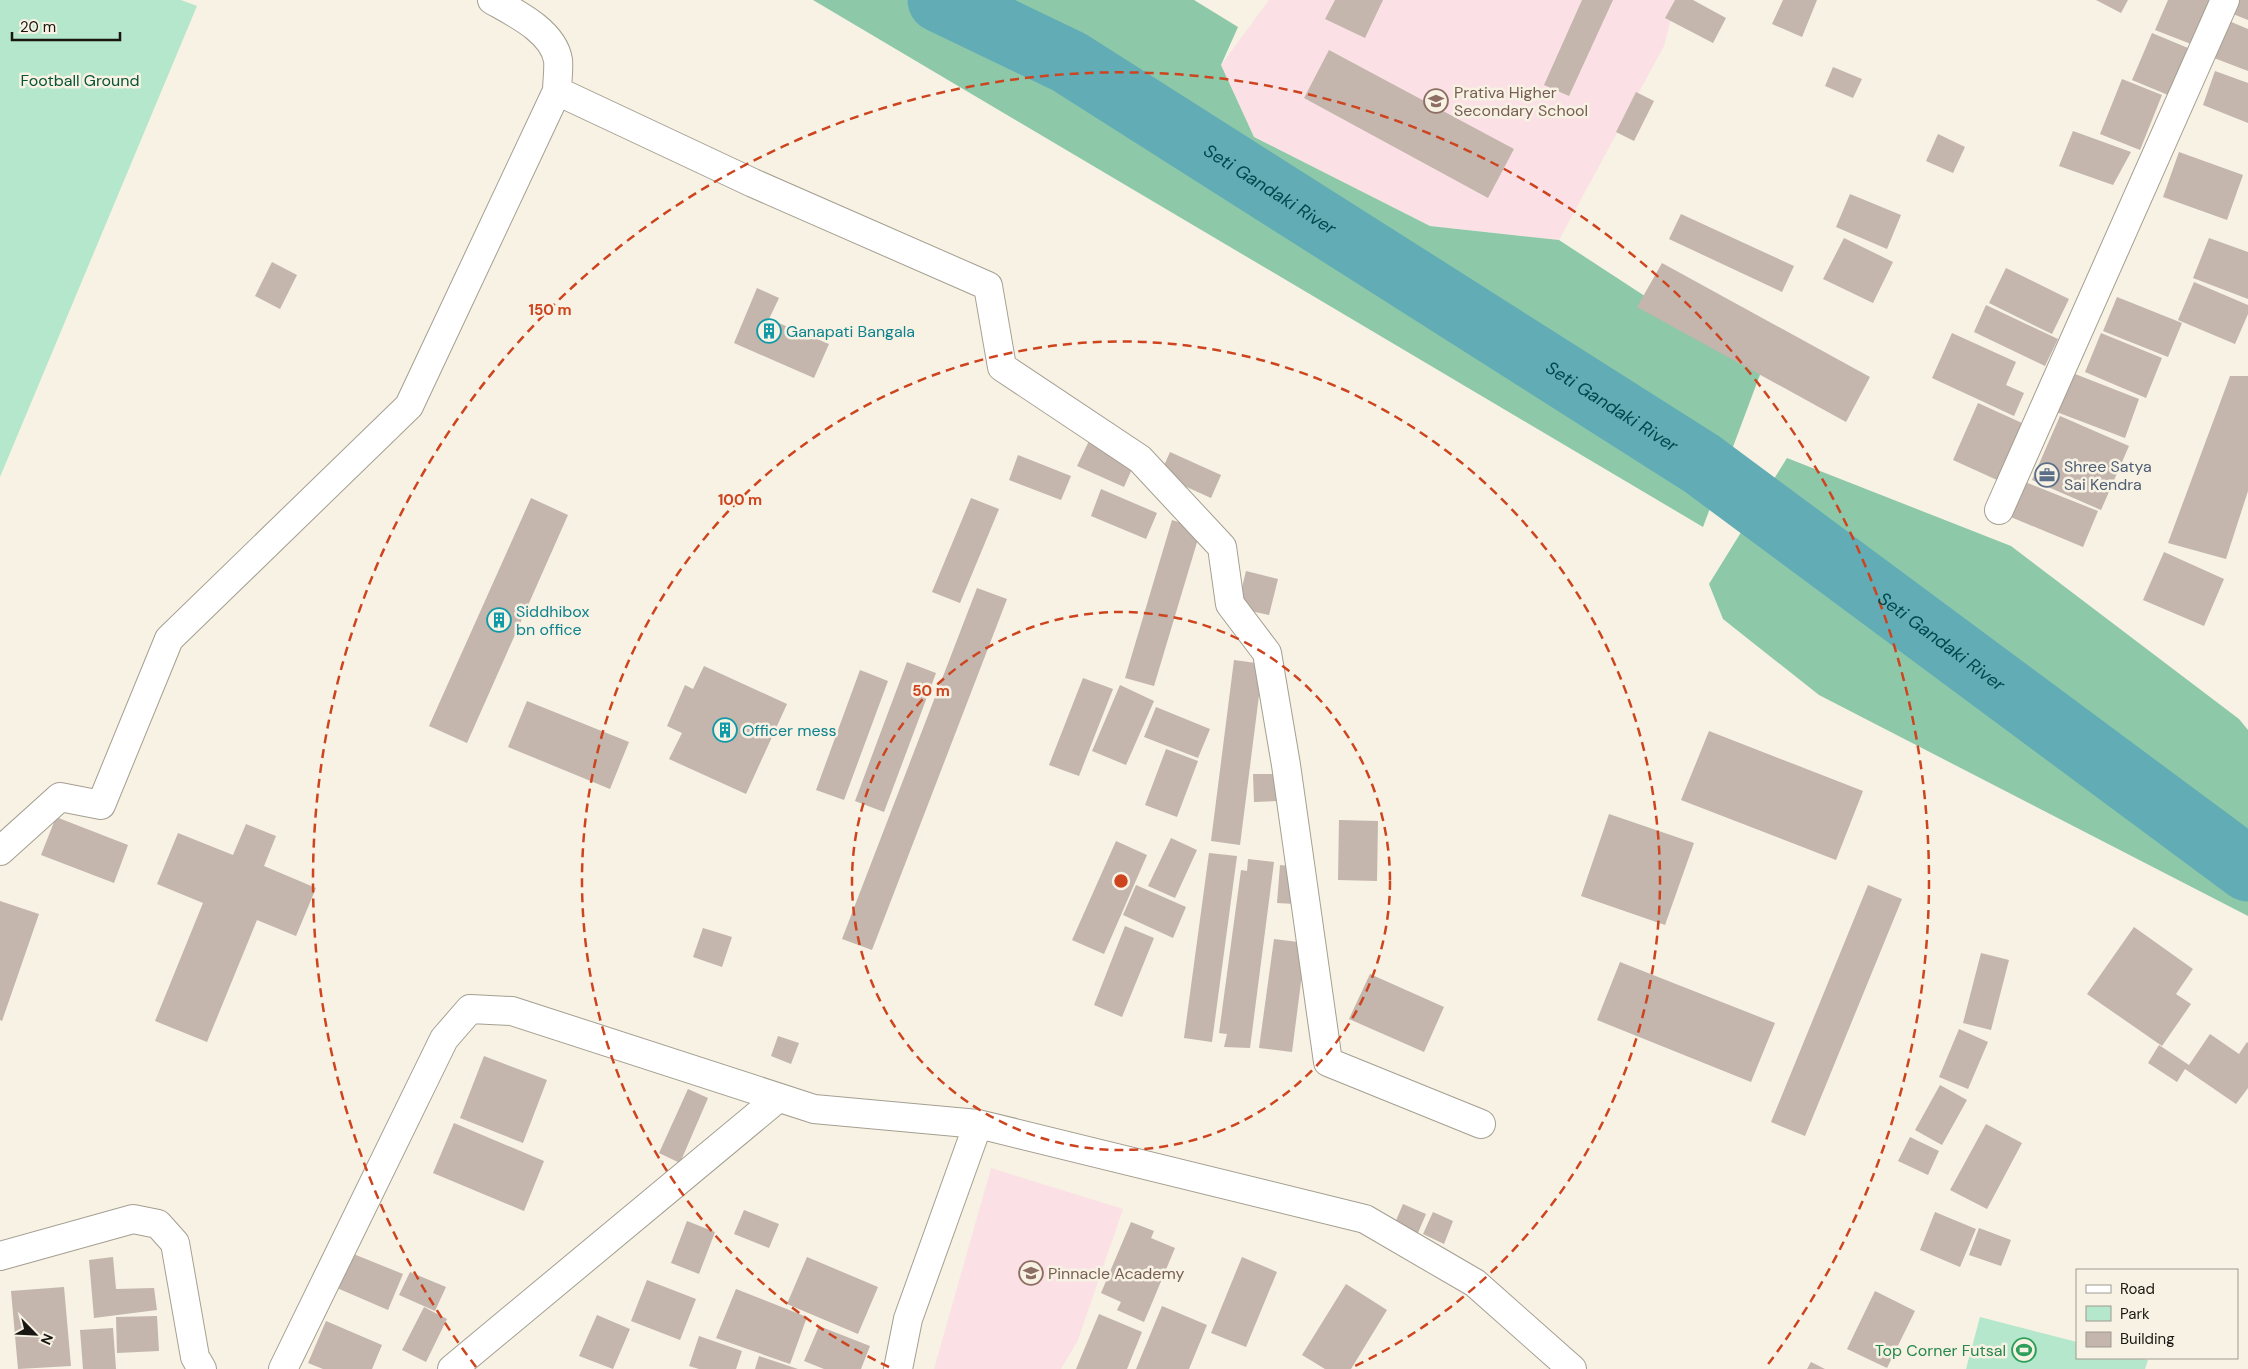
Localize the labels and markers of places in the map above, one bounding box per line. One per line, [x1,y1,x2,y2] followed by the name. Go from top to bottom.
[1454,82,1588,121] place label: Prativa Higher Secondary School
[1423,88,1449,114] school or university icon: Prativa Higher Secondary School
[756,318,782,344] building icon: Ganapati Bangala
[786,321,915,342] place label: Ganapati Bangala
[2064,456,2152,495] place label: Shree Satya Sai Kendra
[2034,462,2060,488] office icon: Shree Satya Sai Kendra
[516,601,589,640] place label: Siddhibox bn office
[486,607,512,633] building icon: Siddhibox bn office
[712,717,738,743] building icon: Officer mess
[742,720,837,741] place label: Officer mess
[1112,872,1130,890] centre of rings
[1018,1260,1044,1286] school or university icon: Pinnacle Academy
[1048,1263,1184,1284] place label: Pinnacle Academy
[2011,1337,2037,1363] sports icon: Top Corner Futsal
[1875,1340,2006,1361] place label: Top Corner Futsal

